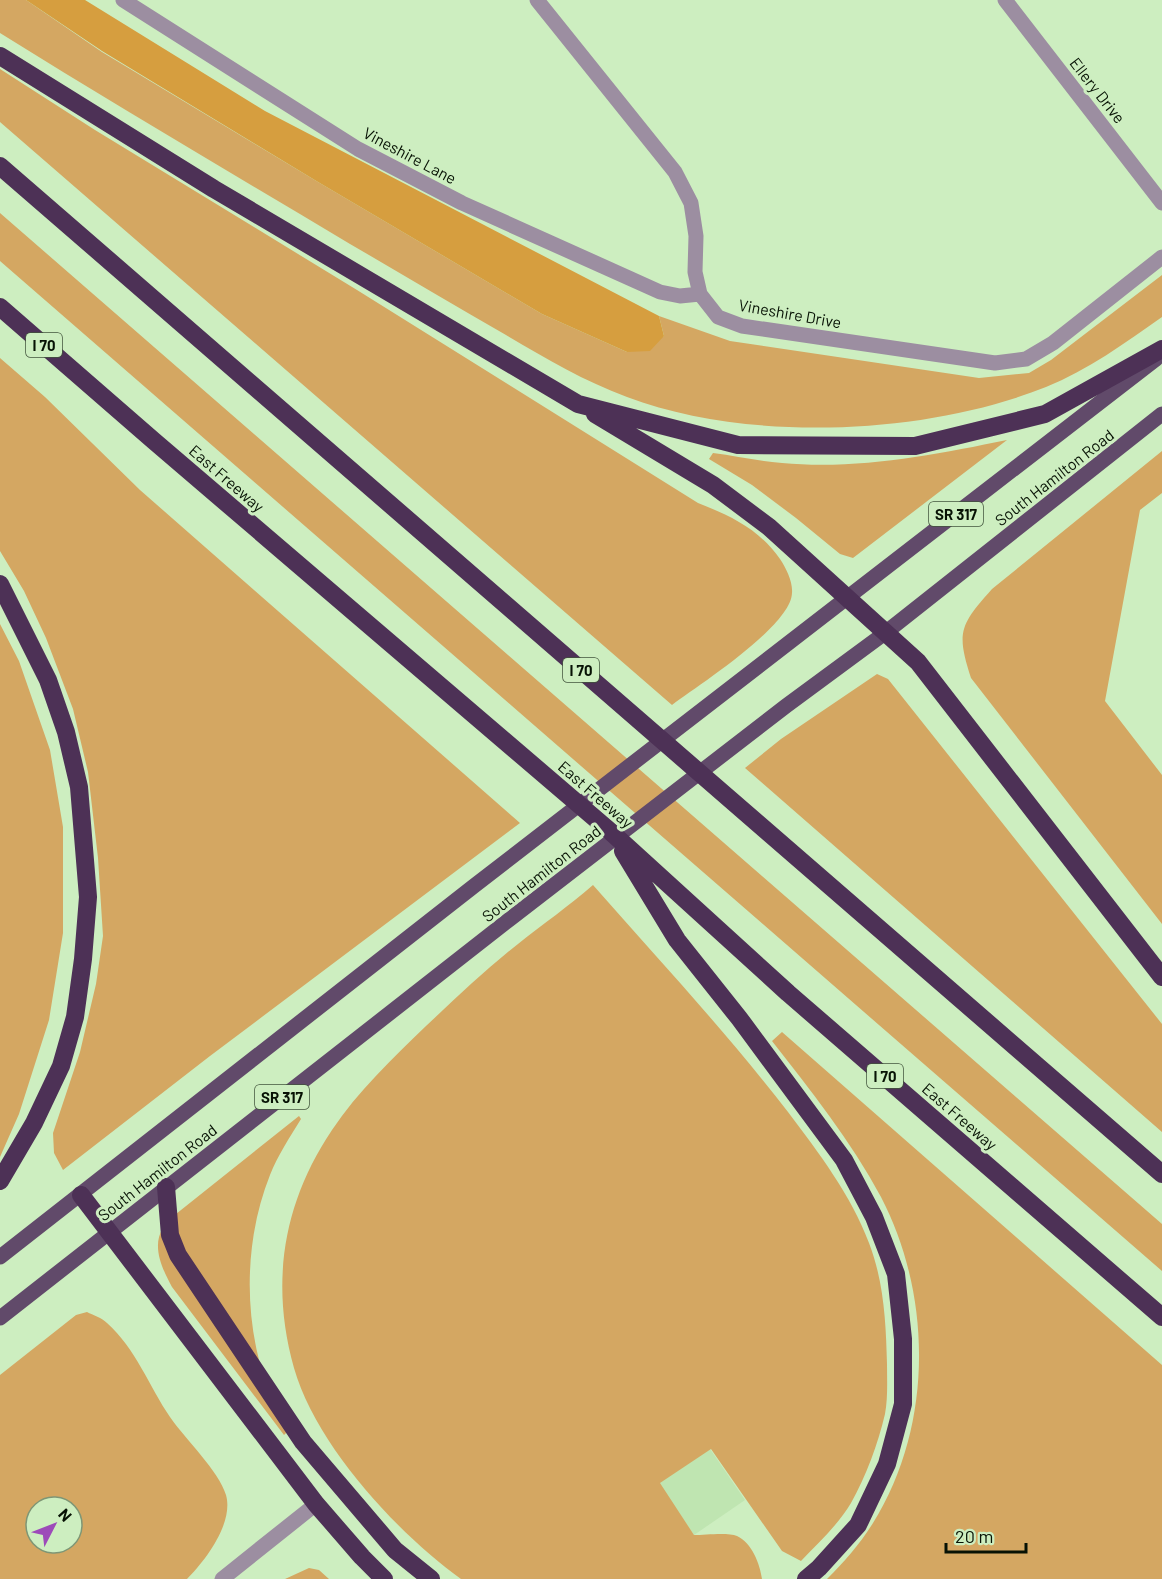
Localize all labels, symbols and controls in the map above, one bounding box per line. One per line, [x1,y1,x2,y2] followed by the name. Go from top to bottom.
[1066,53,1130,127] street label: Ellery Drive
[360,123,460,187] street label: Vineshire Lane
[737,295,843,331] street label: Vineshire Drive
[26,333,62,357] road number: I 70
[991,425,1117,529] street label: South Hamilton Road
[186,440,269,516] street label: East Freeway
[929,502,983,526] road number: SR 317
[563,658,599,682] road number: I 70
[555,756,638,832] street label: East Freeway
[478,821,604,925] street label: South Hamilton Road
[867,1064,903,1088] road number: I 70
[919,1078,1002,1154] street label: East Freeway
[255,1085,309,1109] road number: SR 317
[94,1120,220,1224] street label: South Hamilton Road
[24,1495,84,1555] north arrow
[55,1504,76,1525] text: N
[946,1516,1026,1554] scale bar
[955,1525,993,1547] text: 20 m

